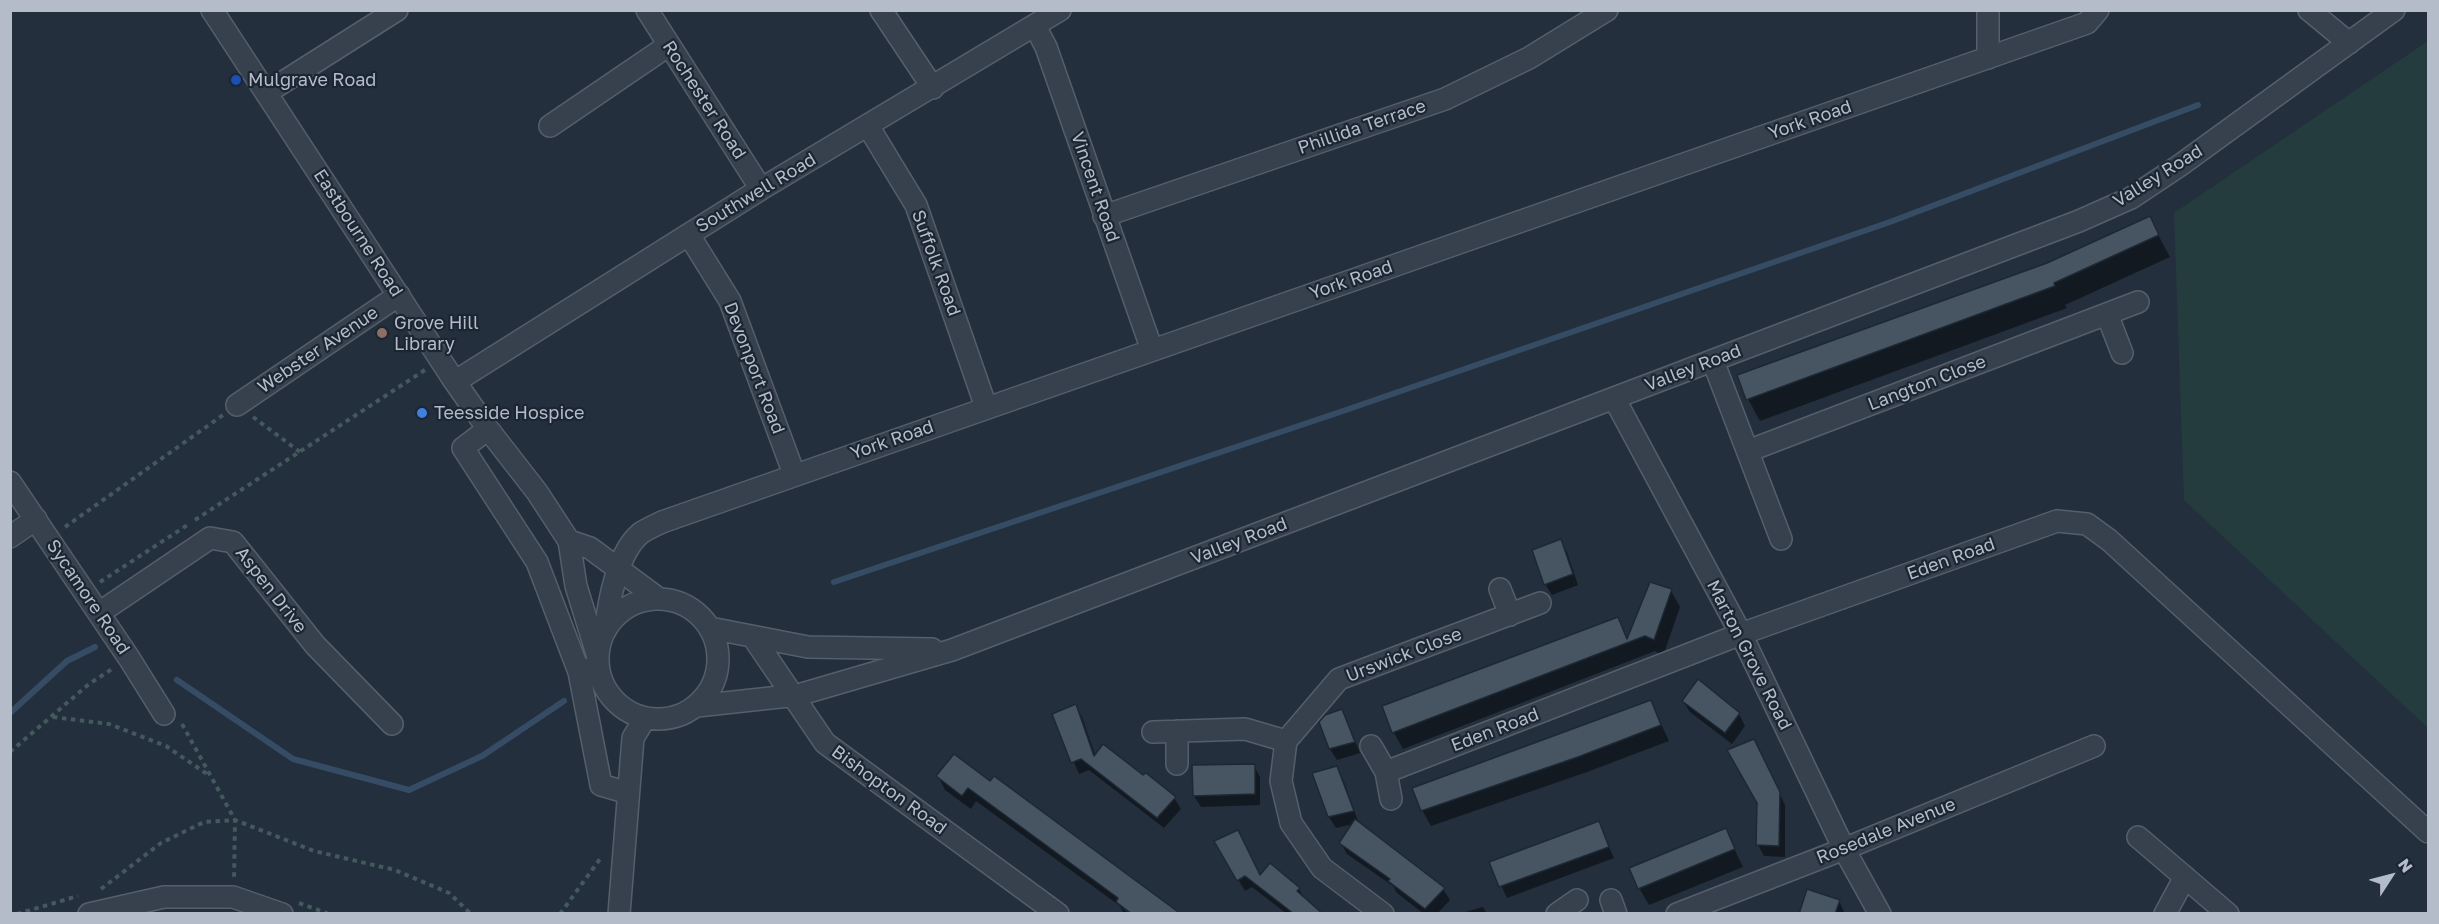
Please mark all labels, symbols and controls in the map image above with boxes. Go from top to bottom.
street label: Rochester Road [658,37,750,163]
place label: Mulgrave Road [248,69,376,91]
marker: Mulgrave Road [229,73,243,87]
street label: Phillida Terrace [1295,95,1429,159]
street label: York Road [1766,96,1854,144]
street label: Vincent Road [1066,129,1124,245]
street label: Valley Road [2109,140,2207,212]
street label: Southwell Road [692,149,820,237]
street label: Eastbourne Road [309,165,407,301]
street label: Suffolk Road [907,207,965,319]
street label: York Road [1307,256,1395,304]
street label: Devonport Road [719,299,789,437]
street label: Webster Avenue [254,302,382,398]
place label: Grove Hill Library [394,312,479,354]
marker: Grove Hill Library [375,326,389,340]
street label: Valley Road [1642,340,1744,396]
street label: Langton Close [1865,351,1989,415]
place label: Teesside Hospice [434,402,584,424]
marker: Teesside Hospice [415,406,429,420]
street label: York Road [848,416,936,464]
street label: Valley Road [1188,513,1290,569]
street label: Eden Road [1904,533,1998,585]
street label: Sycamore Road [42,536,134,658]
street label: Aspen Drive [231,543,311,637]
street label: Marton Grove Road [1702,576,1796,734]
street label: Urswick Close [1343,623,1465,687]
street label: Eden Road [1448,703,1542,757]
street label: Bishopton Road [827,741,951,839]
street label: Rosedale Avenue [1813,793,1959,869]
north arrow [2361,846,2421,906]
text: N [2394,855,2417,876]

